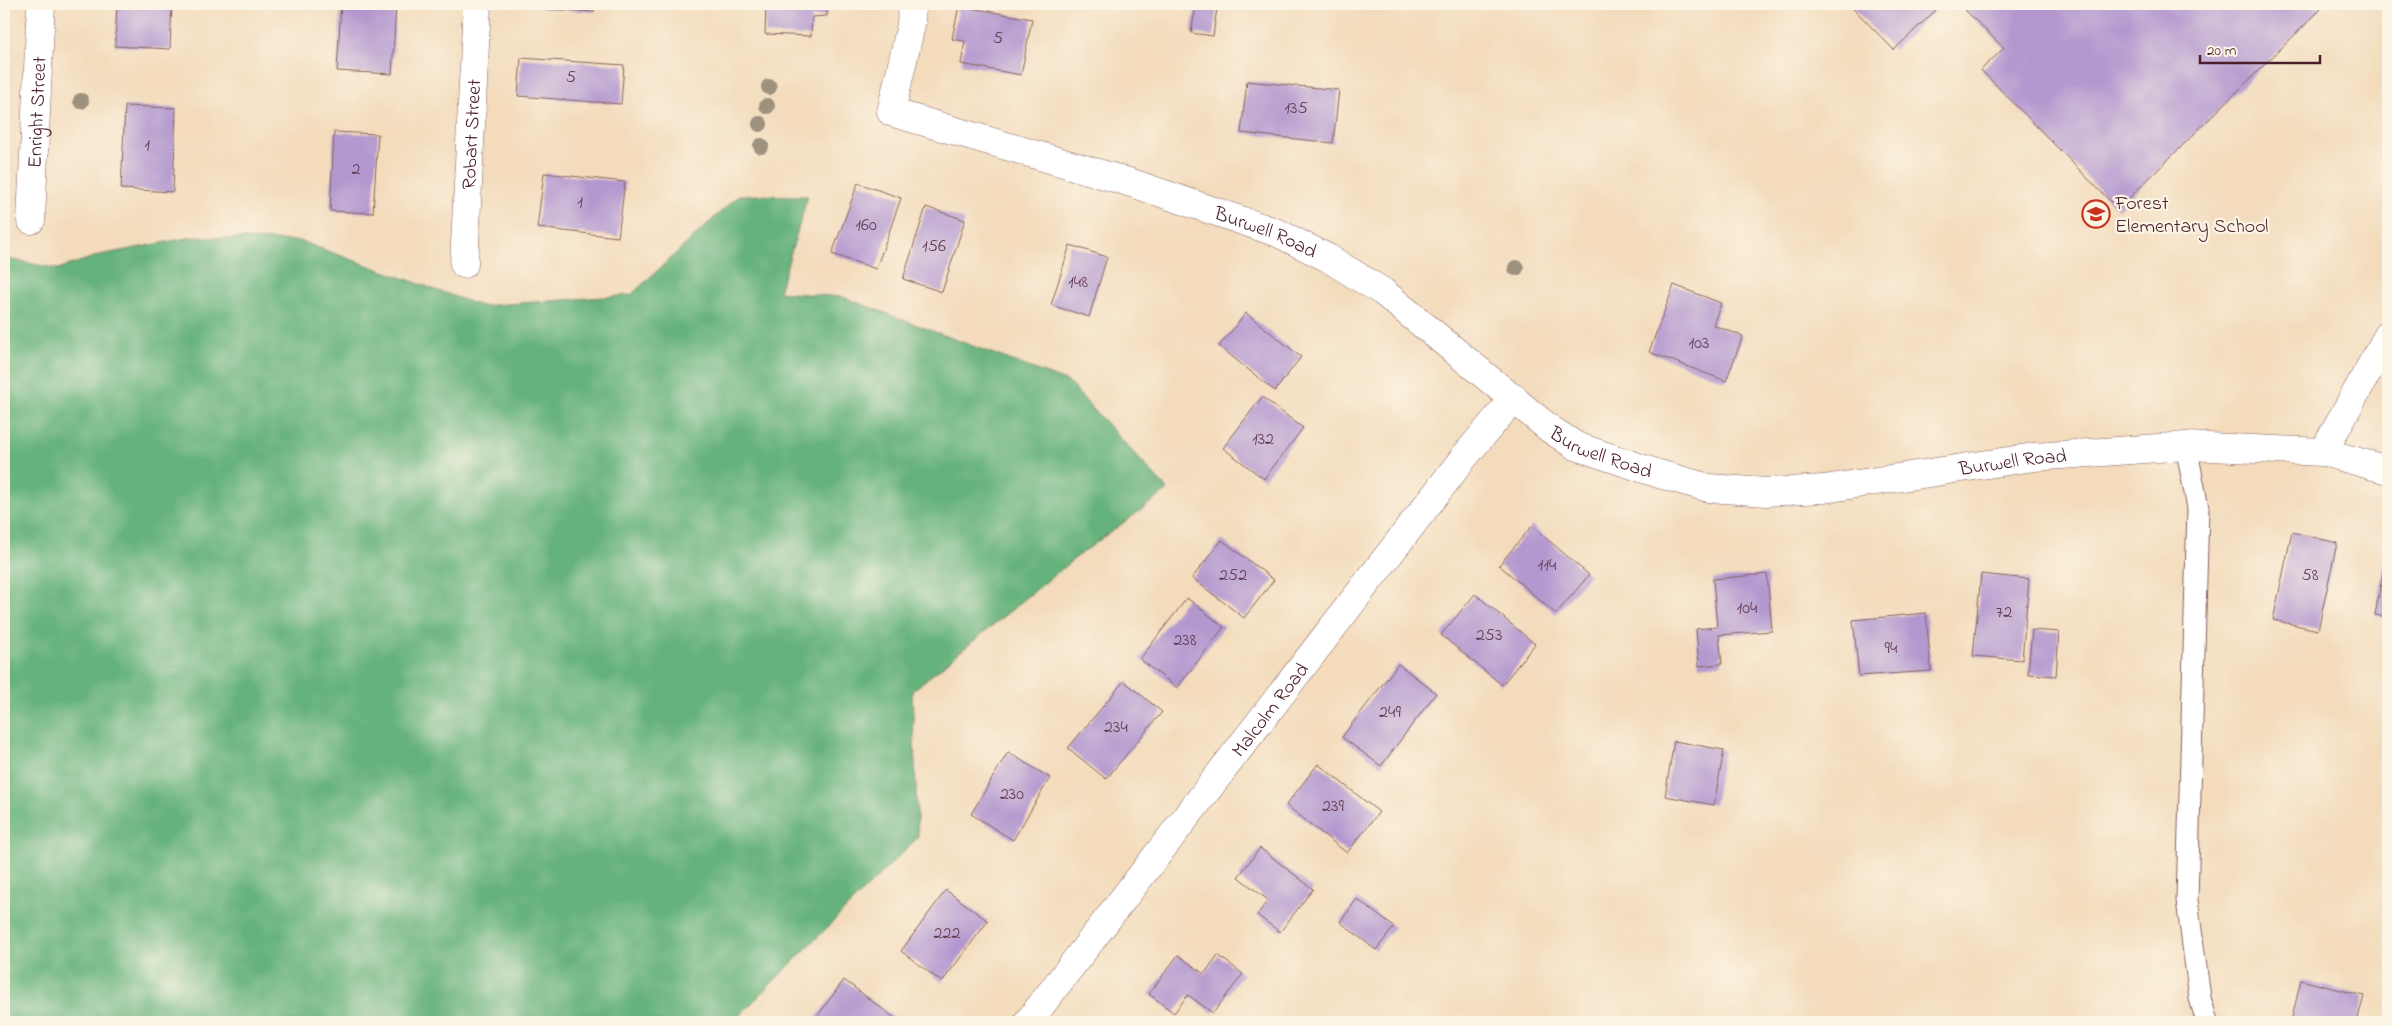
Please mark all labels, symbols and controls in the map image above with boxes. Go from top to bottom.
house number: 5 [993,26,1003,52]
scale bar [2200,32,2320,64]
text: 20 m [2207,40,2237,62]
street label: Enright Street [21,56,56,169]
house number: 5 [566,65,576,91]
street label: Robart Street [456,78,490,190]
house number: 135 [1284,96,1308,122]
house number: 1 [144,133,150,159]
house number: 2 [352,157,361,183]
house number: 1 [577,190,583,216]
place label: Forest Elementary School [2114,190,2268,242]
school or university icon: Forest Elementary School [2081,199,2111,229]
street label: Burwell Road [1209,200,1321,267]
house number: 160 [855,213,877,239]
house number: 156 [922,234,946,260]
house number: 148 [1068,270,1088,296]
house number: 103 [1689,331,1709,357]
street label: Burwell Road [1542,420,1655,488]
house number: 132 [1252,427,1274,453]
street label: Burwell Road [1956,443,2068,485]
house number: 114 [1538,553,1557,579]
house number: 252 [1219,563,1247,589]
house number: 58 [2301,563,2319,589]
house number: 104 [1737,596,1758,622]
house number: 72 [1996,600,2012,626]
house number: 253 [1476,623,1502,649]
house number: 238 [1173,628,1197,654]
house number: 94 [1885,636,1898,662]
street label: Malcolm Road [1226,658,1317,764]
house number: 249 [1379,700,1401,726]
house number: 234 [1104,715,1128,741]
house number: 230 [1000,782,1024,808]
house number: 239 [1322,794,1344,820]
house number: 222 [934,921,960,947]

